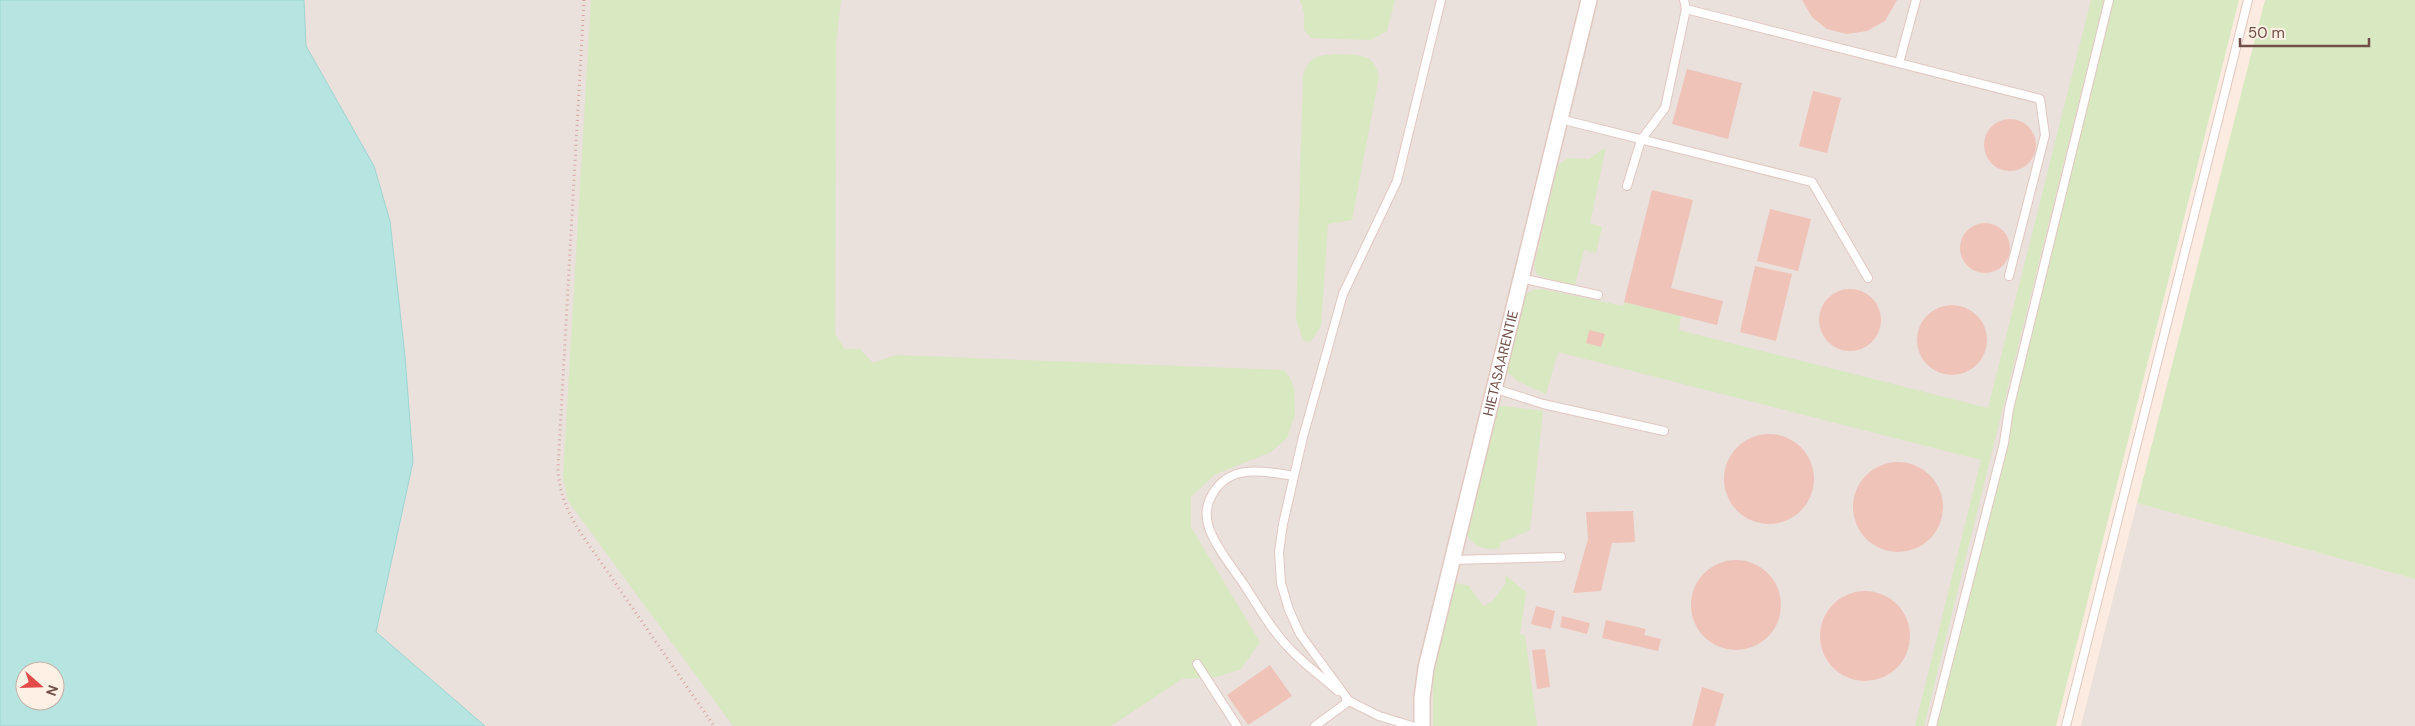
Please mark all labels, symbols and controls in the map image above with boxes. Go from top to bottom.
scale bar [2240,15,2369,47]
text: 50 m [2248,23,2285,43]
street label: HIETASAARENTIE [1479,308,1522,418]
north arrow [15,661,65,711]
text: N [42,683,62,698]

